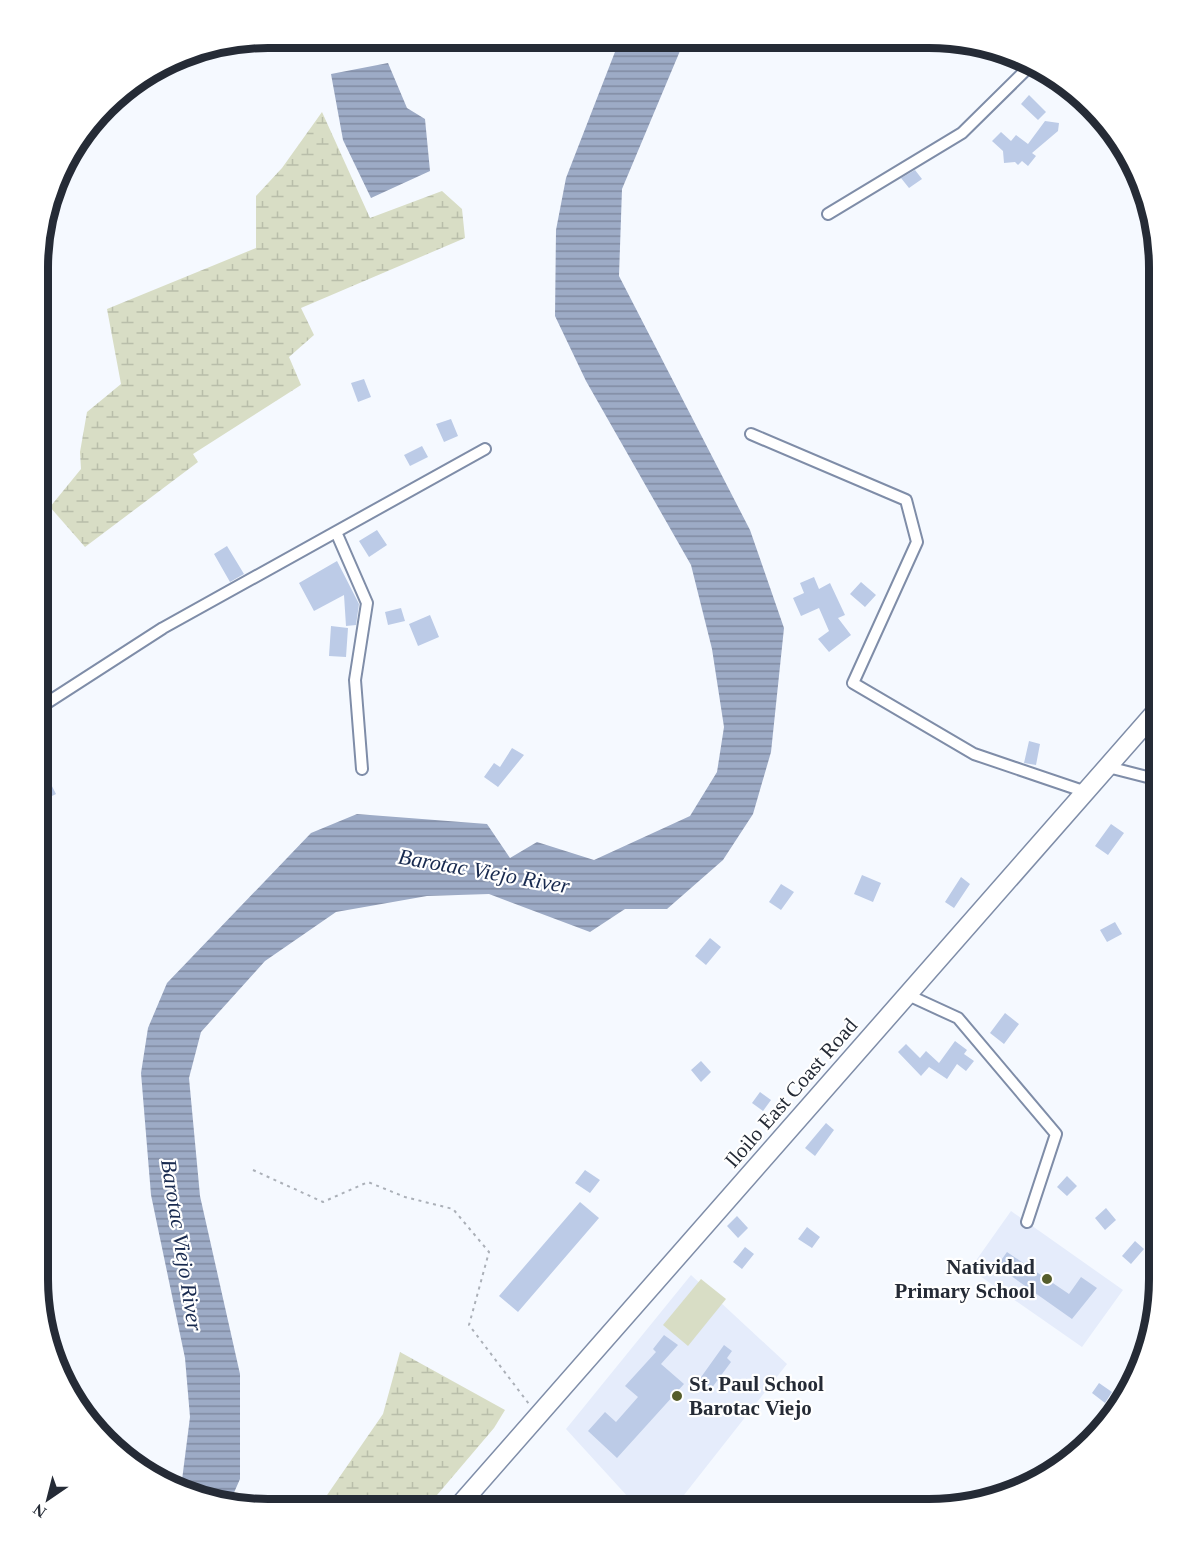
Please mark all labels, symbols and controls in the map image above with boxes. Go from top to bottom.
water label: Barotac Viejo River [396,844,572,898]
street label: Iloilo East Coast Road [720,1013,863,1172]
water label: Barotac Viejo River [156,1157,208,1333]
place label: Natividad Primary School [894,1255,1035,1303]
marker: Natividad Primary School [1040,1272,1054,1286]
place label: St. Paul School Barotac Viejo [689,1372,824,1420]
marker: St. Paul School Barotac Viejo [670,1389,684,1403]
north arrow [18,1469,78,1529]
text: N [30,1500,49,1521]

